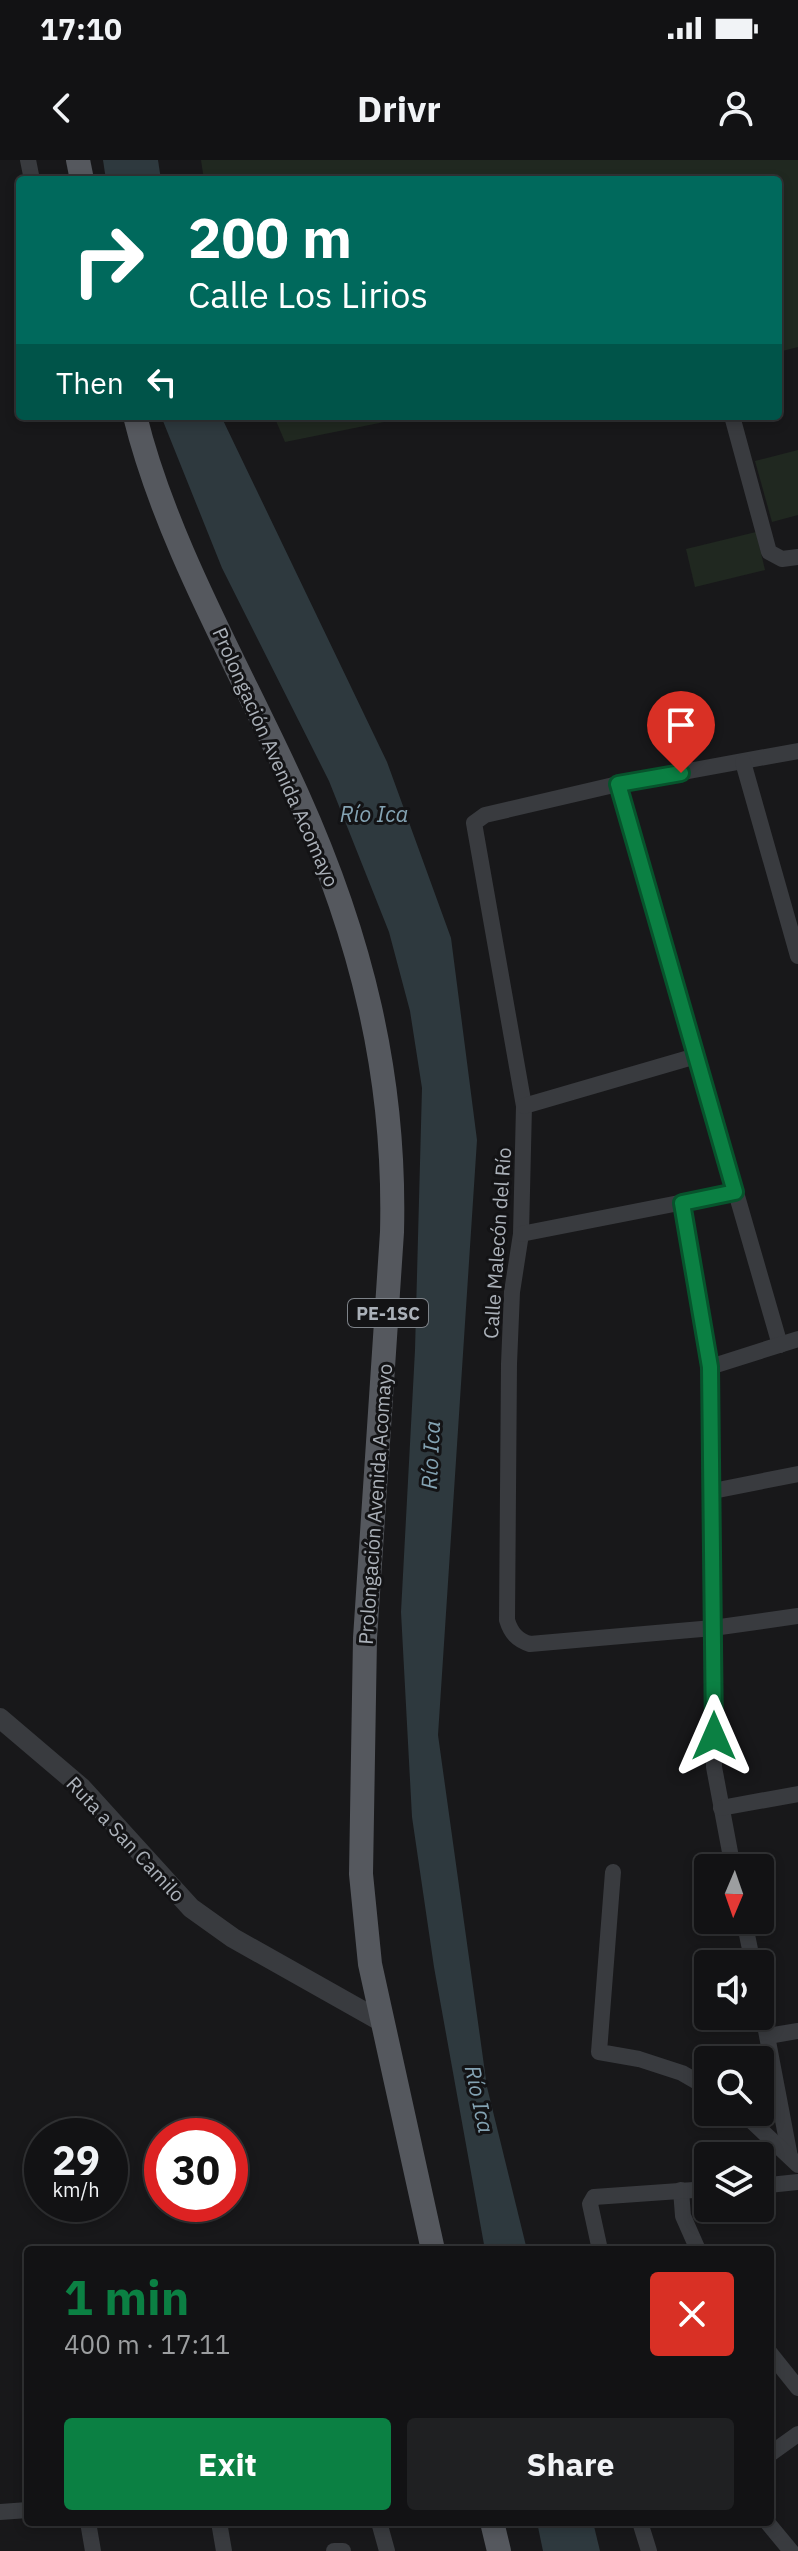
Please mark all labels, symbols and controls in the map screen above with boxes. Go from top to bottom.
text: 17:10 [40,9,122,48]
text: Drivr [357,85,441,132]
icon: back [40,86,84,130]
icon: person [714,86,758,130]
text: 200 m [188,201,352,273]
icon: right [56,208,160,312]
text: Calle Los Lirios [188,271,428,318]
icon: left [140,360,184,404]
text: Then [56,363,124,402]
street label: Prolongación Avenida Acomayo [206,623,346,891]
pin [647,691,715,773]
icon: arrive [659,703,703,747]
water label: Río Ica [340,799,408,828]
street label: Calle Malecón del Río [477,1146,517,1340]
road number: PE-1SC [348,1299,428,1327]
street label: Prolongación Avenida Acomayo [352,1363,398,1645]
water label: Río Ica [414,1420,446,1490]
position arrow [672,1694,756,1778]
street label: Ruta a San Camilo [61,1770,191,1908]
north arrow [694,1854,774,1934]
map controls [694,1854,774,2222]
button: sound [694,1950,774,2030]
button: search [694,2046,774,2126]
water label: Río Ica [459,2062,501,2136]
speed limit sign: 30 [144,2118,248,2222]
text: 29 [52,2134,100,2186]
button: layers [694,2142,774,2222]
text: km/h [52,2176,100,2203]
text: 1 min [64,2266,189,2328]
button: close [650,2272,734,2356]
text: 400 m · 17:11 [64,2327,230,2361]
button: Exit [64,2418,391,2510]
button: Share [407,2418,734,2510]

